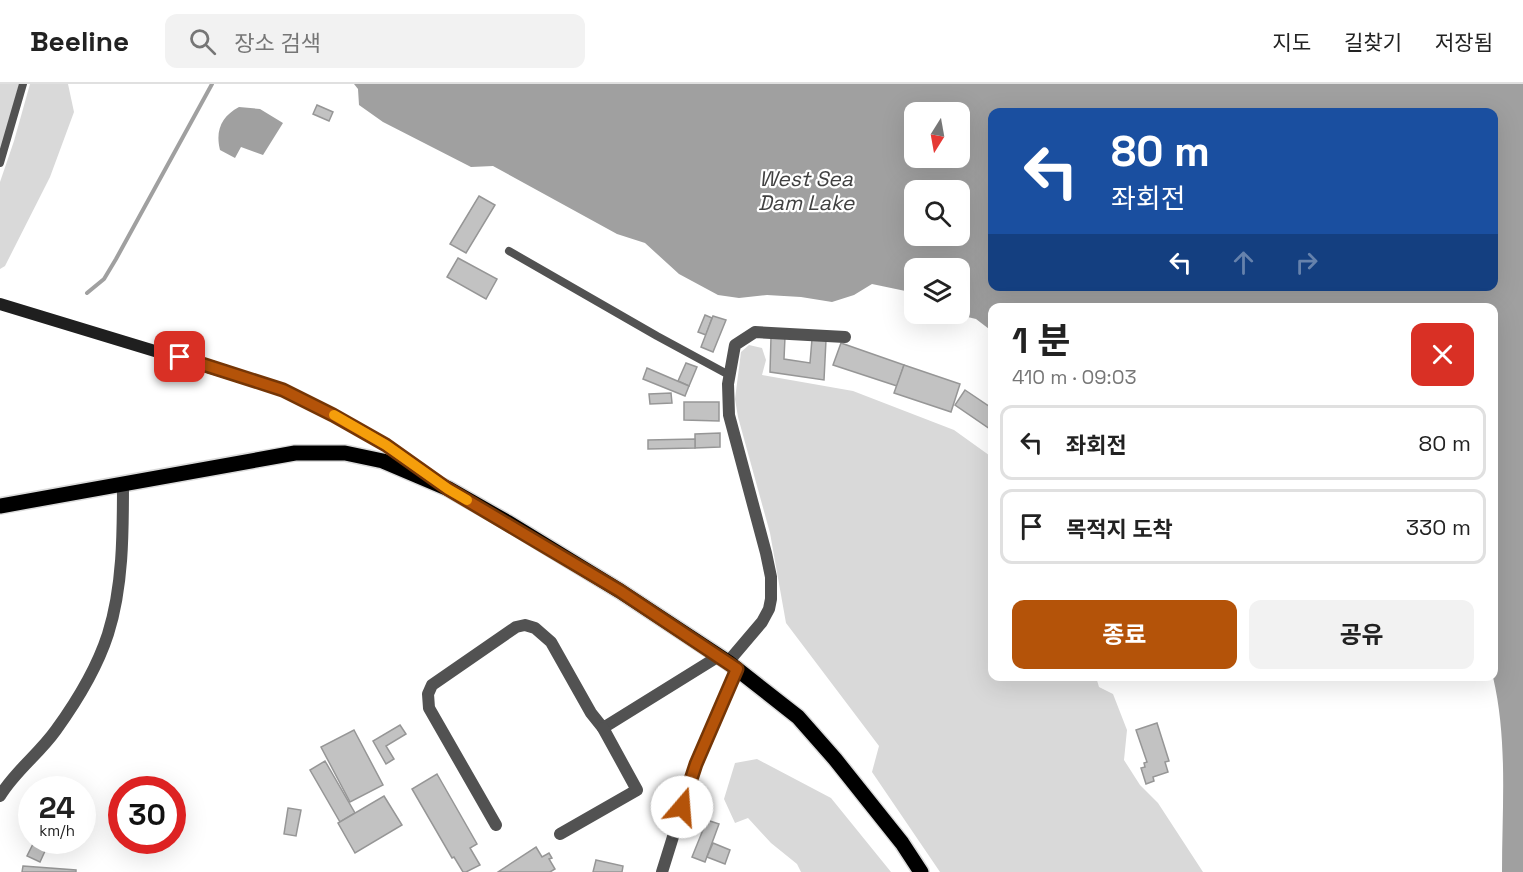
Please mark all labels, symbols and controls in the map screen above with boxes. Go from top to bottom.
search box [165,14,585,68]
text: Beeline [30,23,129,59]
icon: search [186,25,219,58]
text: 장소 검색 [234,29,321,57]
text: 지도 [1272,29,1311,56]
text: 길찾기 [1344,29,1402,56]
text: 저장됨 [1435,29,1493,56]
north arrow [904,102,970,168]
map controls [904,102,970,324]
text: 80 m [1111,125,1210,178]
icon: left [1012,132,1090,210]
water label: West Sea Dam Lake [758,165,856,216]
button: search [904,180,970,246]
text: 좌회전 [1111,181,1186,216]
icon: left [1164,246,1197,279]
icon: ahead [1227,246,1260,279]
icon: right [1290,246,1323,279]
button: layers [904,258,970,324]
text: 1 분 [1012,318,1071,364]
button: close [1411,323,1474,386]
pin [154,331,205,382]
icon: arrive [163,340,196,373]
text: 410 m · 09:03 [1012,364,1137,390]
icon: left [1015,426,1048,459]
text: 80 m [1419,429,1471,457]
text: 좌회전 [1066,431,1127,459]
icon: arrive [1015,510,1048,543]
text: 330 m [1406,513,1471,541]
text: 목적지 도착 [1066,515,1173,543]
button: 종료 [1012,600,1237,669]
button: 공유 [1249,600,1474,669]
position arrow [650,775,714,839]
speed limit sign: 30 [108,776,186,854]
text: 24 [39,788,75,827]
text: km/h [39,821,75,840]

